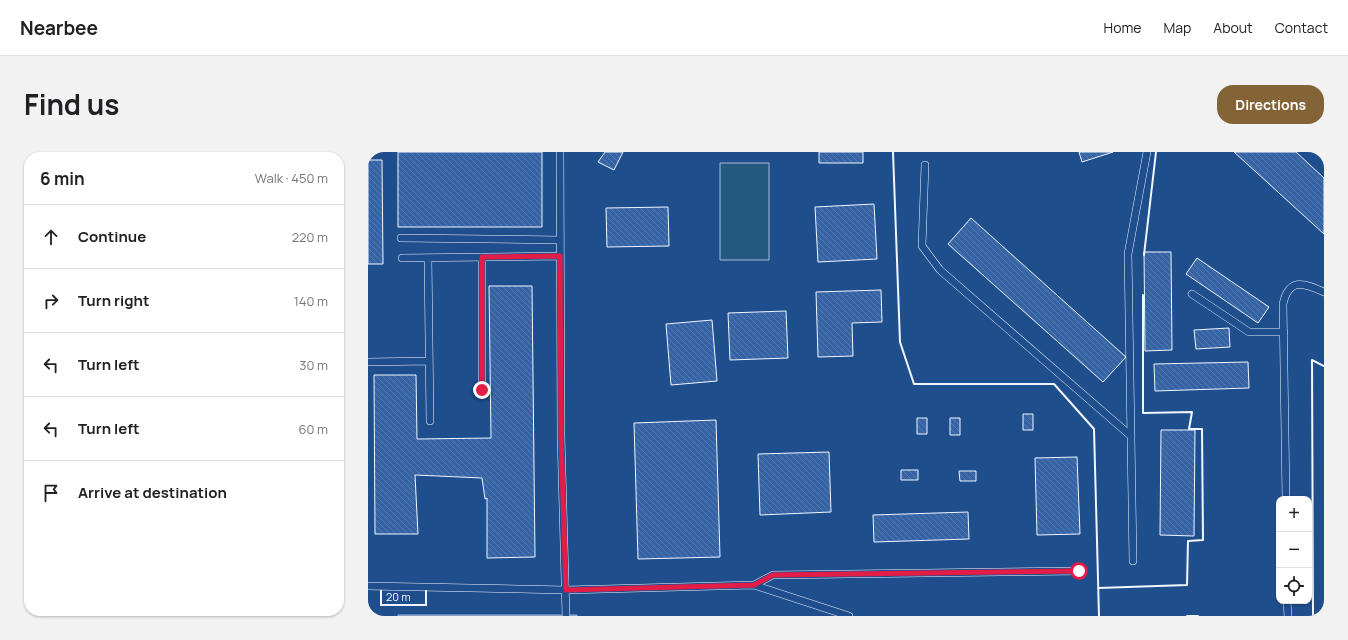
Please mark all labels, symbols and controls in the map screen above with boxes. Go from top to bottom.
text: Nearbee [20,15,98,41]
text: Home [1104,18,1141,37]
text: Map [1163,18,1191,37]
text: About [1213,18,1253,37]
text: Contact [1275,18,1328,37]
text: Find us [24,85,119,123]
button: Directions [1217,85,1324,124]
text: 6 min [40,167,85,190]
text: Walk · 450 m [255,169,328,187]
icon: ahead [40,226,62,248]
text: Continue [78,226,146,247]
text: 220 m [292,228,328,246]
icon: right [40,290,62,312]
text: Turn right [78,290,149,311]
text: 140 m [294,292,328,310]
icon: left [40,354,62,376]
text: Turn left [78,354,140,375]
text: 30 m [299,356,328,374]
route end [473,381,491,399]
icon: left [40,418,62,440]
text: Turn left [78,418,140,439]
text: 60 m [298,420,328,438]
icon: arrive [40,482,62,504]
text: Arrive at destination [78,482,227,503]
map controls [1276,496,1312,604]
button: + [1276,496,1312,532]
button: − [1276,532,1312,568]
route start [1070,562,1088,580]
button: locate [1276,568,1312,604]
scale bar [380,588,427,607]
text: 20 m [386,589,411,604]

